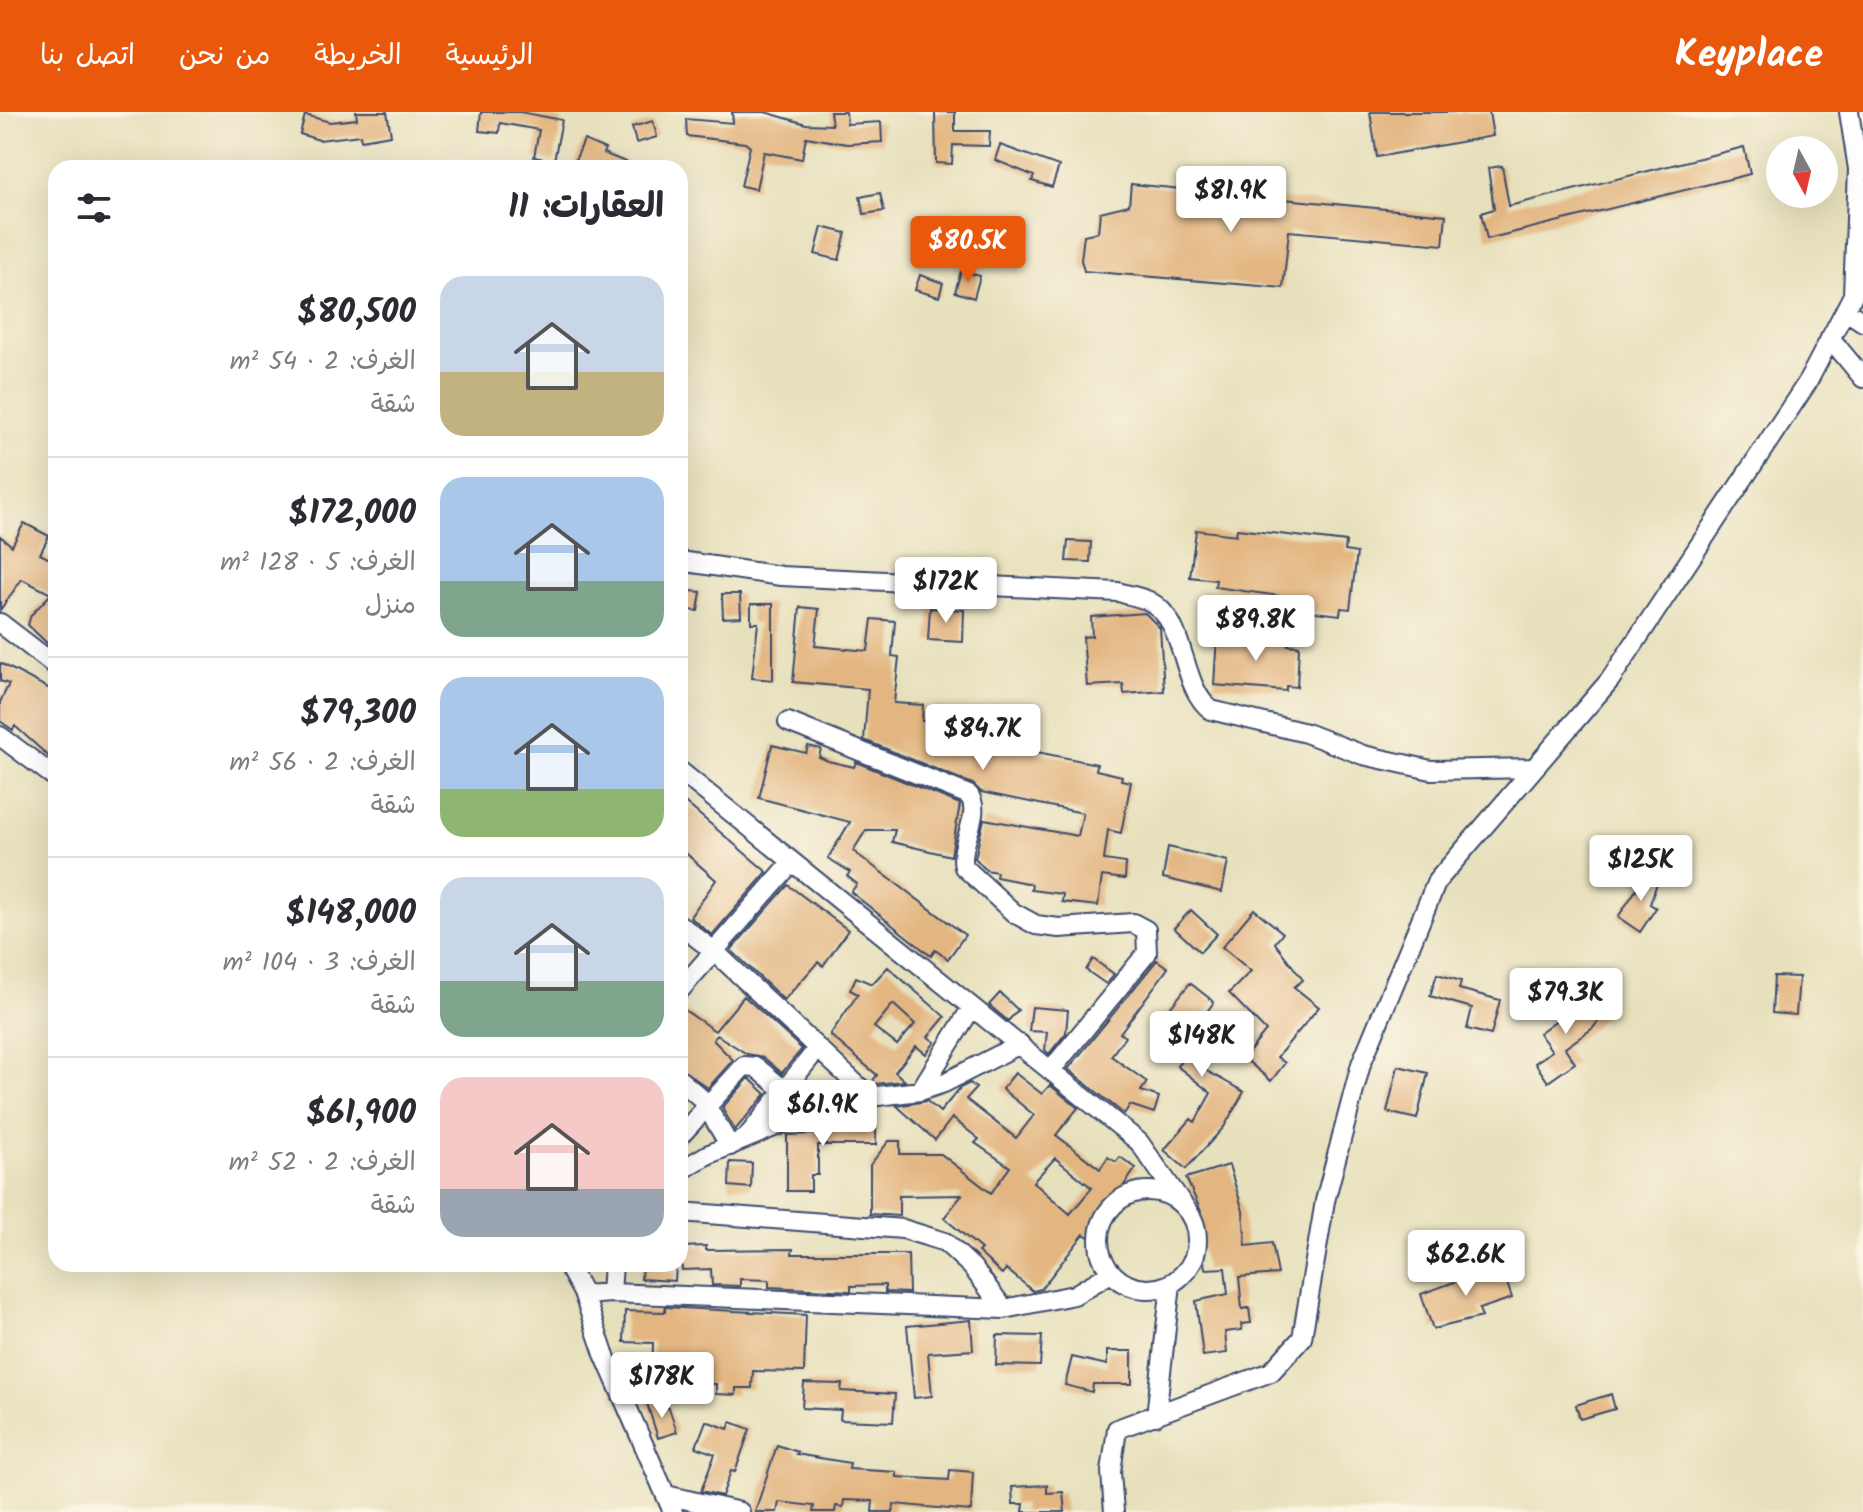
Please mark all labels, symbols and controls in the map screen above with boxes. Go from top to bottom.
text: Keyplace [1675,26,1823,86]
text: اتصل بنا [40,34,135,79]
text: من نحن [179,34,270,79]
text: الخريطة [314,34,402,79]
text: الرئيسية [446,34,533,79]
north arrow [1766,136,1838,208]
map controls [1766,136,1838,208]
pin: $81.9K [1166,166,1296,234]
text: $81.9K [1194,171,1268,213]
text: العقارات: 11 [508,181,664,235]
icon: filters [72,186,116,230]
pin: $80.5K [903,216,1033,284]
text: $80.5K [928,221,1008,263]
text: $80,500 [297,286,416,340]
icon: home [504,308,600,404]
text: الغرف: 2 · 54 m² [230,341,416,383]
text: شقة [371,384,416,426]
text: $172,000 [289,487,416,541]
icon: home [504,509,600,605]
text: الغرف: 5 · 128 m² [220,542,416,584]
pin: $172K [890,557,1002,625]
text: $172K [913,562,979,604]
text: منزل [365,585,416,627]
pin: $89.8K [1191,595,1321,663]
text: $89.8K [1215,600,1297,642]
text: $79,300 [300,687,416,741]
pin: $84.7K [918,704,1048,772]
icon: home [504,709,600,805]
text: $84.7K [944,709,1023,751]
text: الغرف: 2 · 56 m² [230,742,416,784]
text: شقة [371,785,416,827]
pin: $125K [1585,835,1697,903]
text: $125K [1607,840,1675,882]
text: $148,000 [286,887,416,941]
icon: home [504,909,600,1005]
text: الغرف: 3 · 104 m² [223,942,416,984]
pin: $79.3K [1501,968,1631,1036]
text: $79.3K [1528,973,1604,1015]
text: شقة [371,985,416,1027]
pin: $148K [1146,1011,1258,1079]
text: $148K [1168,1016,1236,1058]
pin: $61.9K [758,1080,888,1148]
text: $61.9K [787,1085,859,1127]
text: $61,900 [306,1087,416,1141]
icon: home [504,1109,600,1205]
text: الغرف: 2 · 52 m² [229,1142,416,1184]
text: شقة [371,1185,416,1227]
pin: $62.6K [1401,1230,1531,1298]
text: $62.6K [1426,1235,1506,1277]
pin: $178K [606,1352,718,1420]
text: $178K [629,1357,695,1399]

